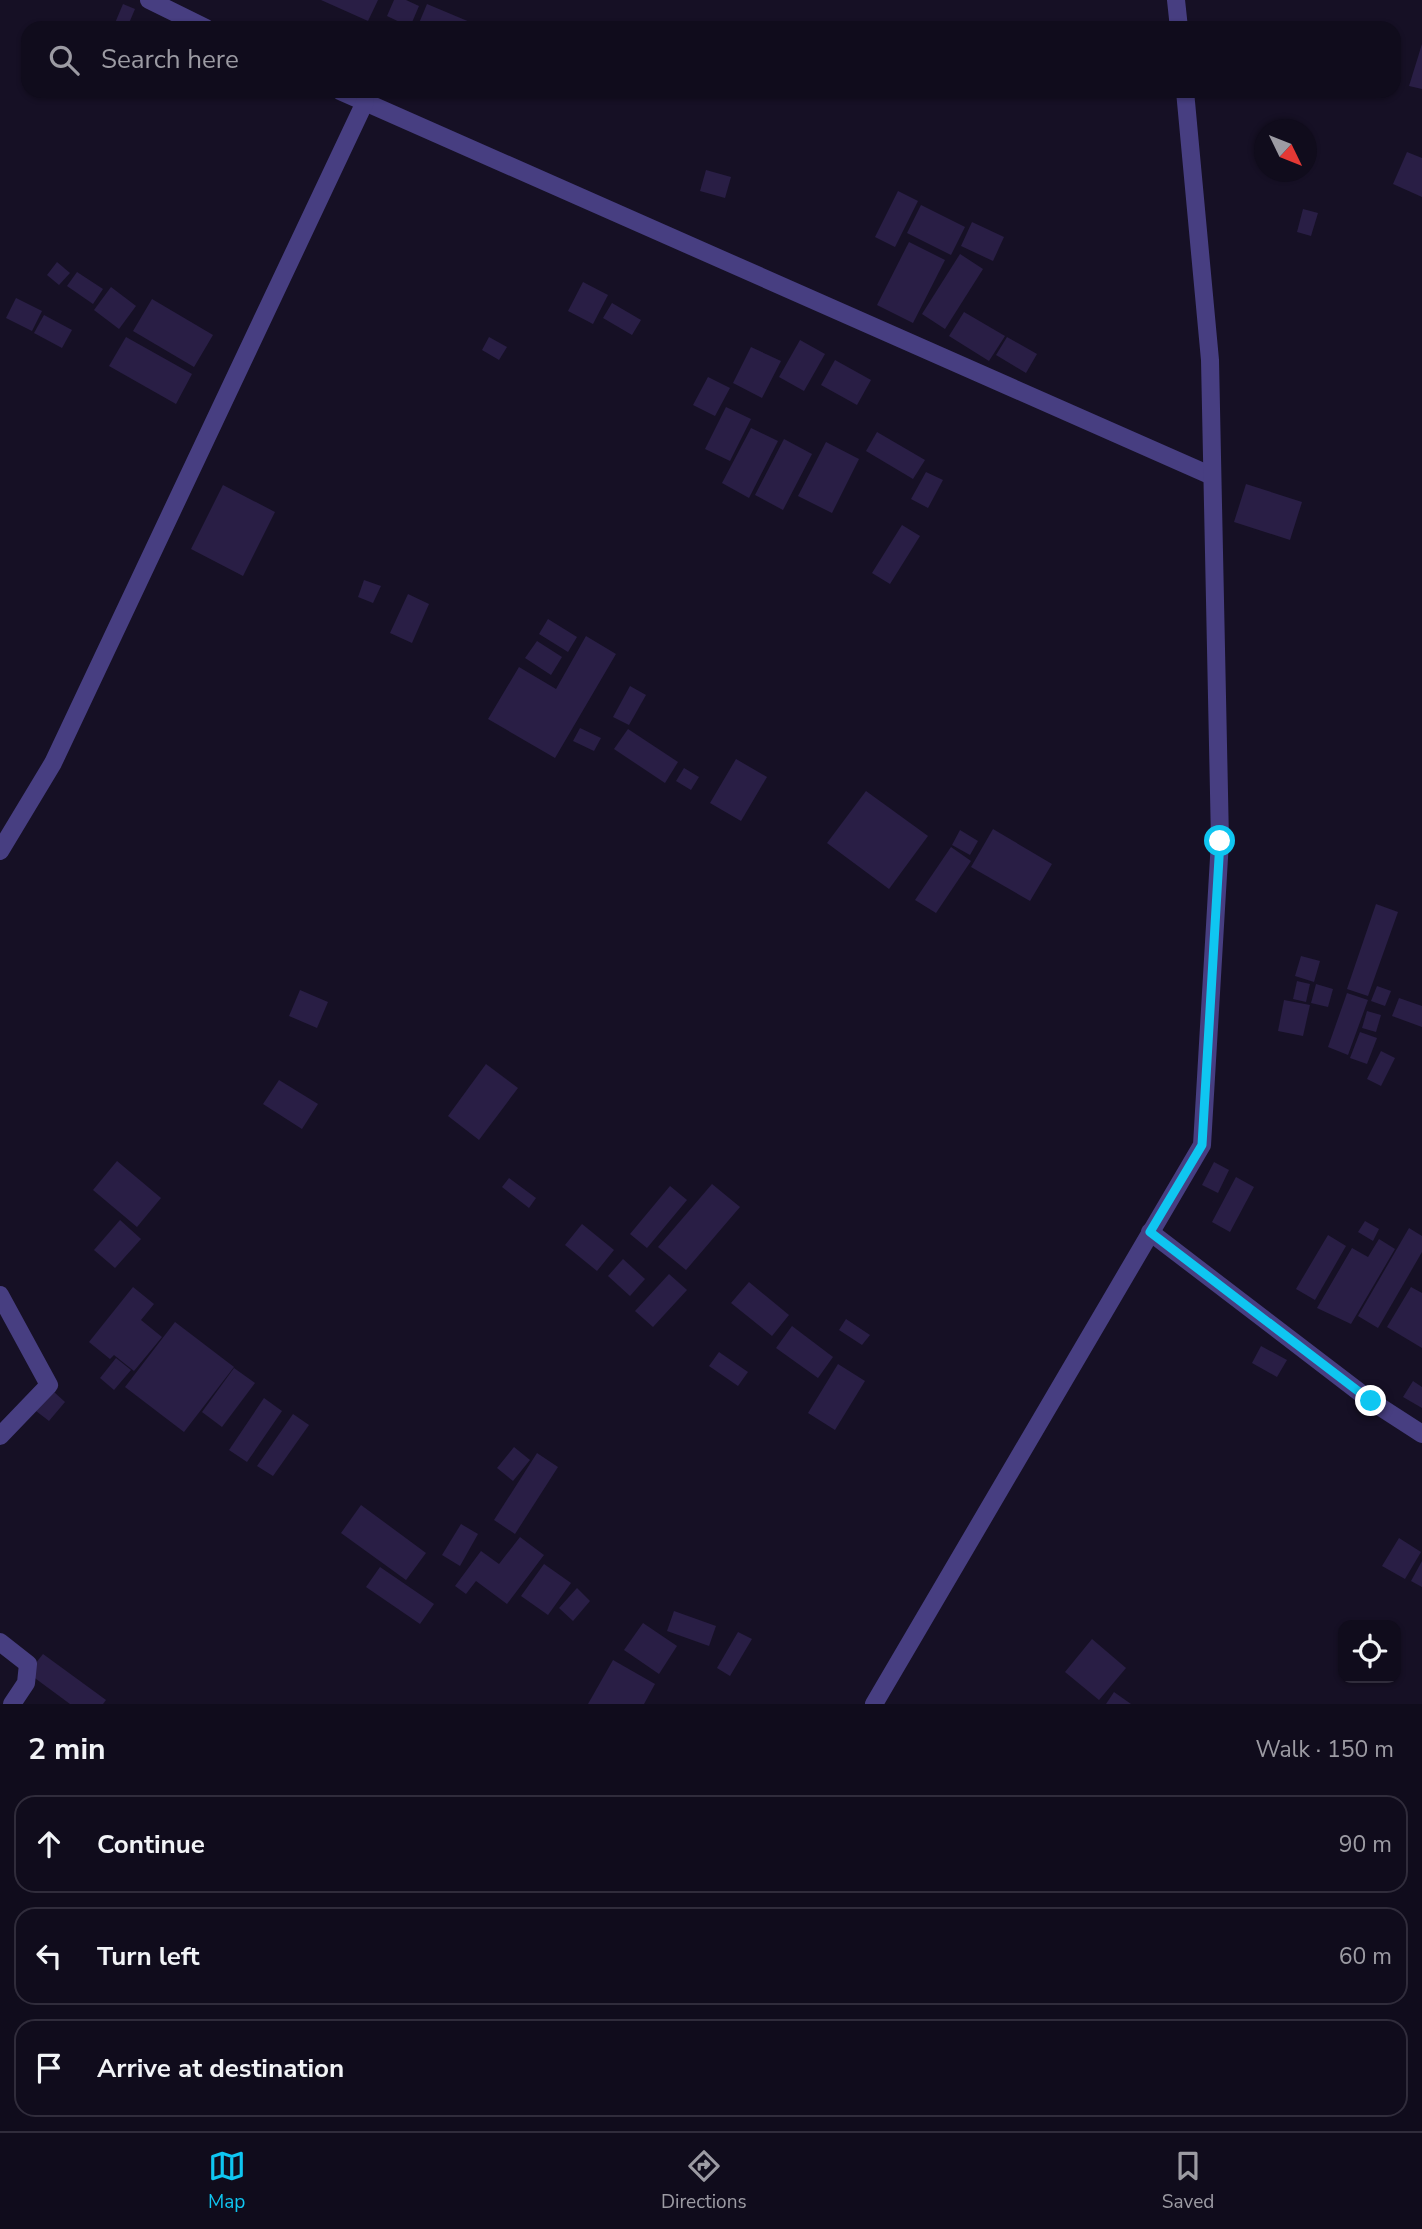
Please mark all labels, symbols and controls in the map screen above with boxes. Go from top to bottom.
search box [21,21,1401,98]
icon: search [45,41,83,79]
text: Search here [101,42,239,77]
north arrow [1254,119,1317,182]
route start [1204,825,1235,856]
route end [1355,1385,1386,1416]
map controls [1338,1620,1401,1683]
button: locate [1338,1620,1401,1683]
text: 2 min [28,1729,106,1770]
text: Walk · 150 m [1255,1734,1394,1765]
icon: ahead [30,1825,68,1863]
text: Continue [97,1827,205,1862]
text: 90 m [1339,1829,1392,1860]
icon: left [30,1937,68,1975]
text: Turn left [97,1939,200,1974]
text: 60 m [1339,1941,1392,1972]
icon: arrive [30,2049,68,2087]
text: Arrive at destination [97,2051,344,2086]
tab: Map [208,2147,246,2215]
tab: Directions [661,2147,747,2215]
tab: Saved [1162,2147,1214,2215]

